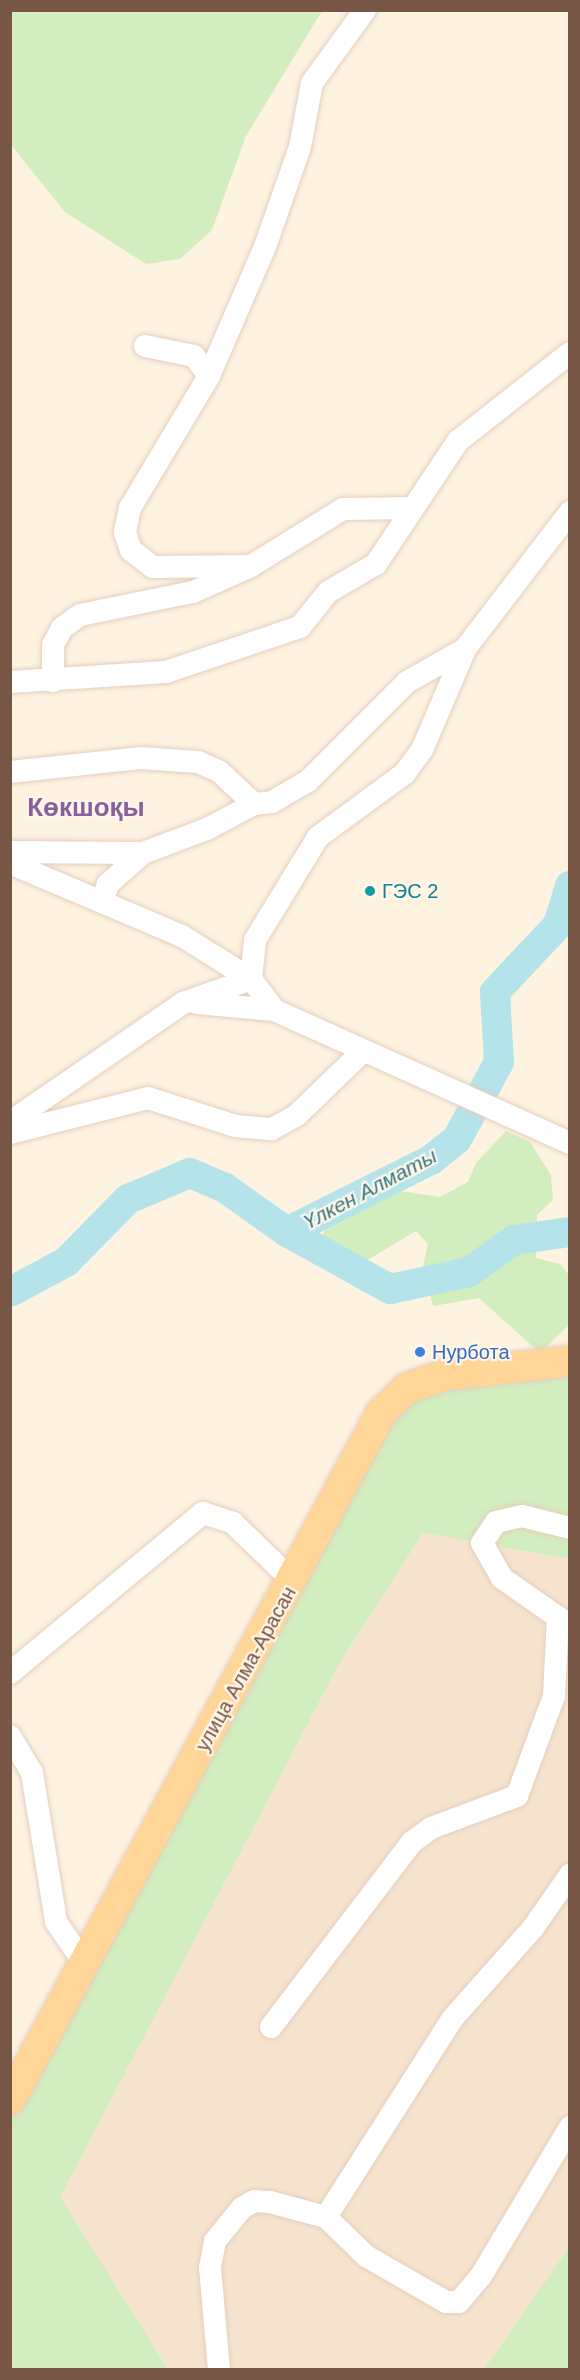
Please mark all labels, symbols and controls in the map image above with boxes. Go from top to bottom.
district label: Көкшоқы [27,792,145,824]
place label: ГЭС 2 [382,879,438,903]
marker: ГЭС 2 [363,884,377,898]
water label: Үлкен Алматы [299,1143,441,1235]
place label: Нурбота [432,1340,510,1364]
marker: Нурбота [413,1345,427,1359]
street label: улица Алма-Арасан [191,1582,301,1756]

